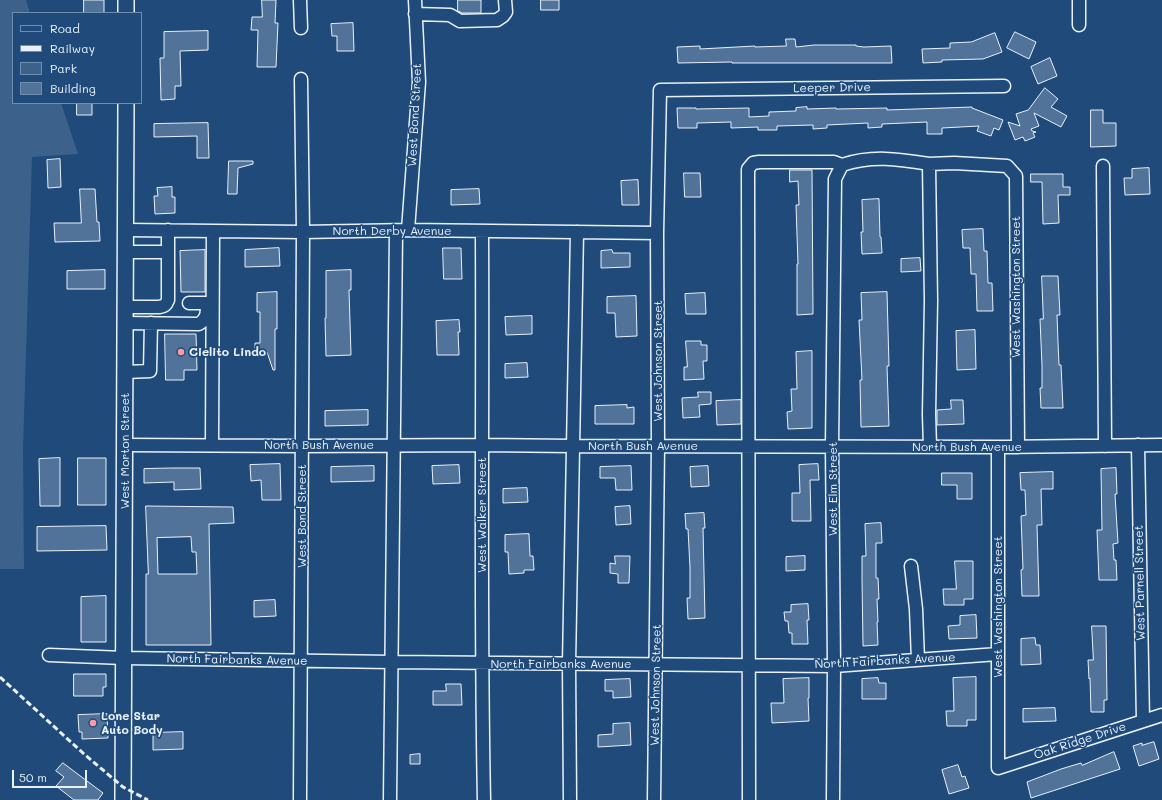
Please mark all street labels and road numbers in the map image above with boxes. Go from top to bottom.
street label: West Bond Street [405,63,425,167]
street label: Leeper Drive [793,80,871,96]
street label: West Washington Street [1009,216,1023,358]
street label: North Derby Avenue [333,224,451,238]
street label: West Johnson Street [651,300,665,422]
street label: West Morton Street [118,393,132,509]
street label: North Bush Avenue [264,438,374,452]
street label: North Bush Avenue [588,439,698,453]
street label: North Bush Avenue [912,440,1022,454]
street label: West Elm Street [826,442,840,536]
street label: West Walker Street [475,457,489,573]
street label: West Bond Street [295,464,309,568]
street label: West Parnell Street [1132,525,1148,641]
street label: West Washington Street [991,536,1005,678]
street label: West Johnson Street [648,624,664,746]
street label: North Fairbanks Avenue [814,650,956,672]
street label: North Fairbanks Avenue [166,652,308,668]
street label: North Fairbanks Avenue [490,657,632,671]
street label: Oak Ridge Drive [1032,719,1128,763]

